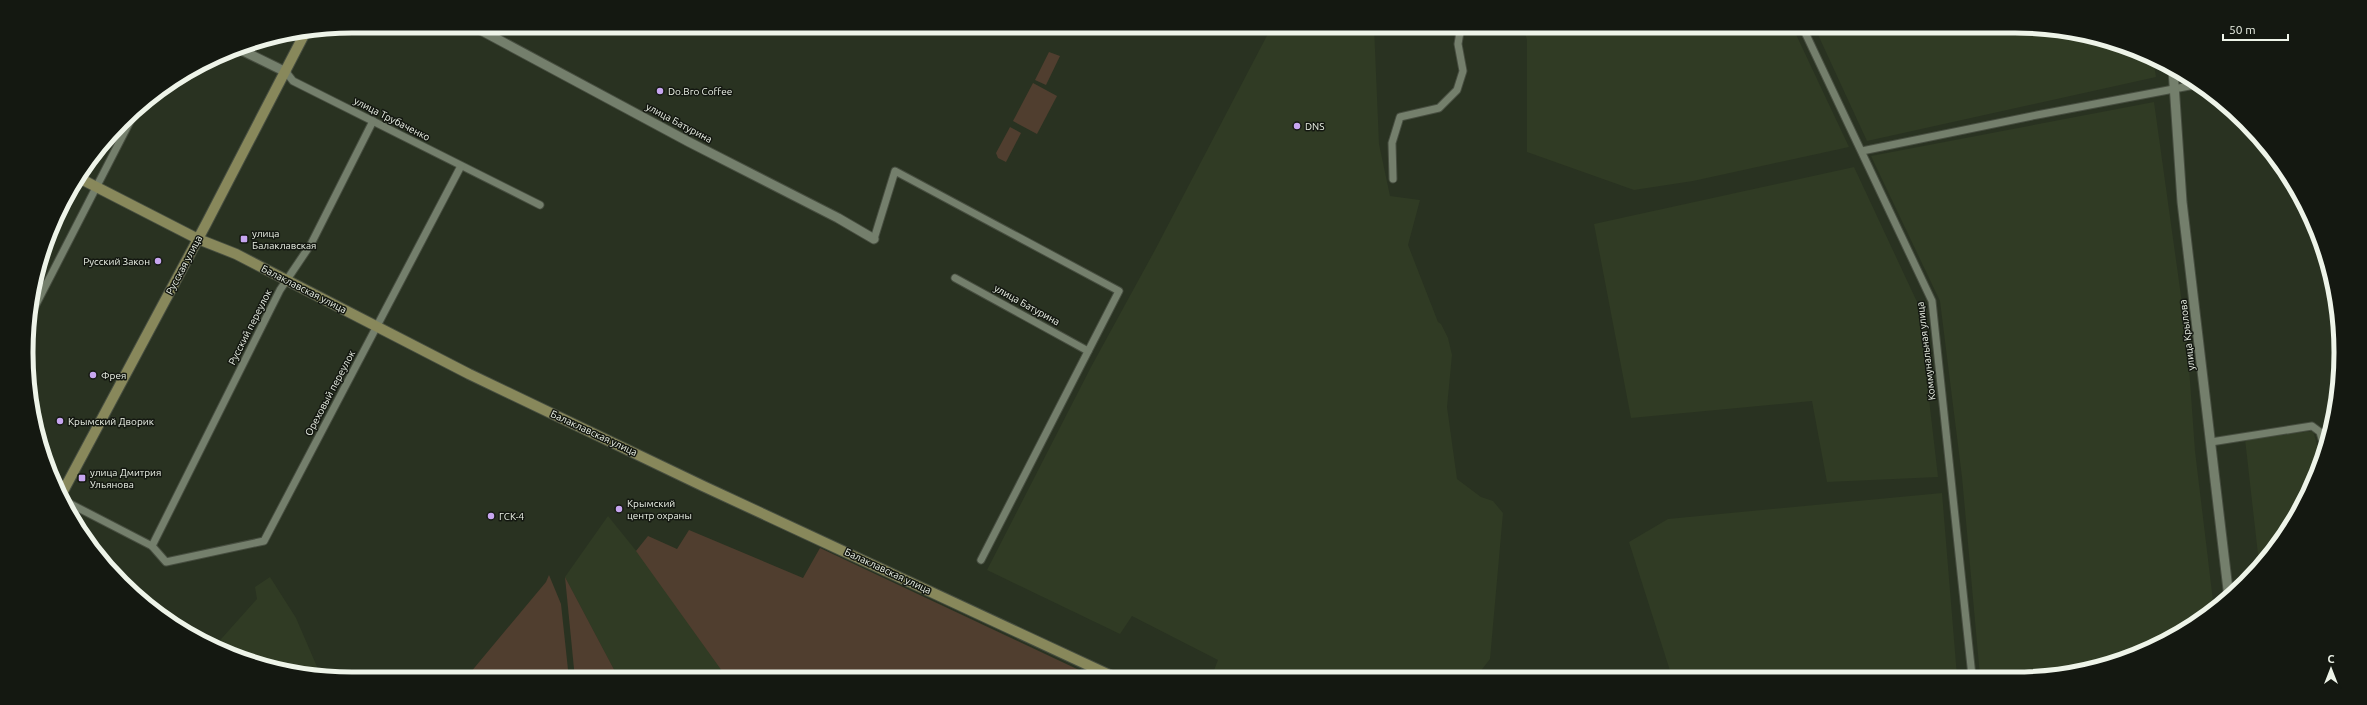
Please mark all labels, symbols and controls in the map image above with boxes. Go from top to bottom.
scale bar [2223,16,2288,42]
text: 50 m [2229,23,2256,36]
marker: Do.Bro Coffee [655,86,665,96]
place label: Do.Bro Coffee [668,86,732,97]
street label: улица Трубаченко [352,95,432,143]
street label: улица Батурина [644,101,714,145]
marker: DNS [1292,121,1302,131]
place label: DNS [1305,121,1324,132]
place label: улица Балаклавская [252,228,316,251]
street label: Русская улица [164,233,204,297]
marker: улица Балаклавская [239,234,249,244]
place label: Русский Закон [83,256,150,267]
marker: Русский Закон [153,256,163,266]
street label: Балаклавская улица [260,263,348,315]
street label: улица Батурина [992,282,1062,328]
street label: Русский переулок [226,287,274,367]
street label: улица Крылова [2177,299,2197,371]
street label: Коммунальная улица [1914,301,1938,401]
street label: Ореховый переулок [303,348,357,438]
marker: Фрея [88,370,98,380]
place label: Фрея [101,370,126,381]
street label: Балаклавская улица [549,408,639,458]
marker: Крымский Дворик [55,416,65,426]
place label: Крымский Дворик [68,416,154,427]
place label: улица Дмитрия Ульянова [90,467,161,490]
marker: улица Дмитрия Ульянова [77,473,87,483]
place label: Крымский центр охраны [627,498,692,521]
marker: Крымский центр охраны [614,504,624,514]
marker: ГСК-4 [486,511,496,521]
place label: ГСК-4 [499,511,525,522]
street label: Балаклавская улица [843,546,933,596]
north arrow [2311,649,2351,689]
text: С [2327,653,2335,665]

